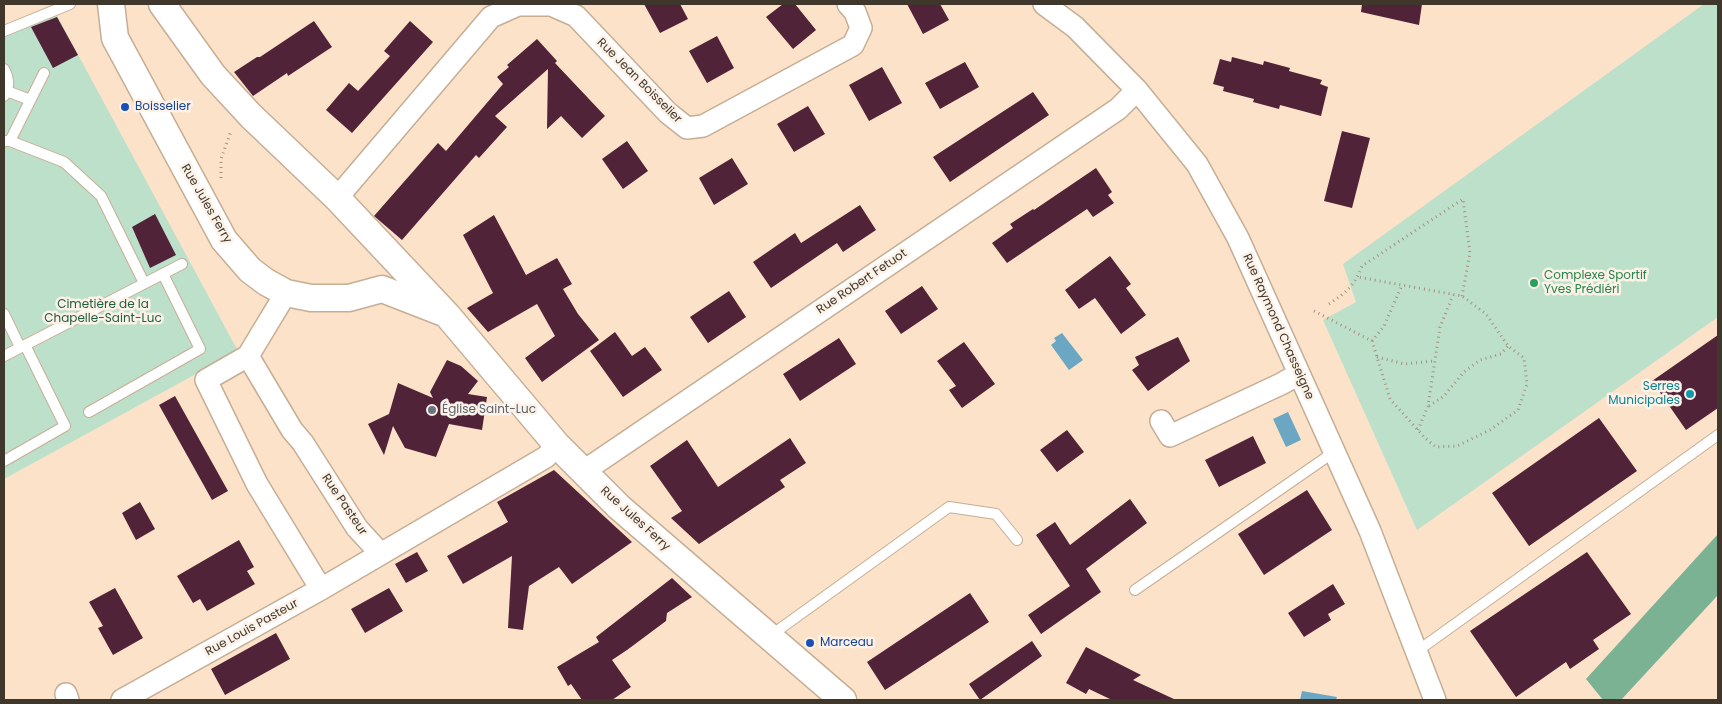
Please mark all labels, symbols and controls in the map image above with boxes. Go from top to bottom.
street label: Rue Jean Boisselier [594,36,684,126]
place label: Boisselier [135,100,191,114]
marker: Boisselier [119,101,131,113]
street label: Rue Jules Ferry [178,162,234,246]
street label: Rue Robert Fetuot [814,246,910,318]
street label: Rue Raymond Chasseigne [1239,252,1317,402]
place label: Complexe Sportif Yves Prédiéri [1544,269,1647,297]
marker: Complexe Sportif Yves Prédiéri [1528,277,1540,289]
park label: Cimetière de la Chapelle-Saint-Luc [44,298,162,326]
place label: Serres Municipales [1608,380,1680,408]
marker: Serres Municipales [1684,388,1696,400]
place label: Église Saint-Luc [442,403,536,417]
marker: Église Saint-Luc [426,404,438,416]
street label: Rue Pasteur [318,472,370,538]
street label: Rue Jules Ferry [597,484,673,554]
street label: Rue Louis Pasteur [203,597,301,659]
place label: Marceau [820,636,873,650]
marker: Marceau [804,637,816,649]

